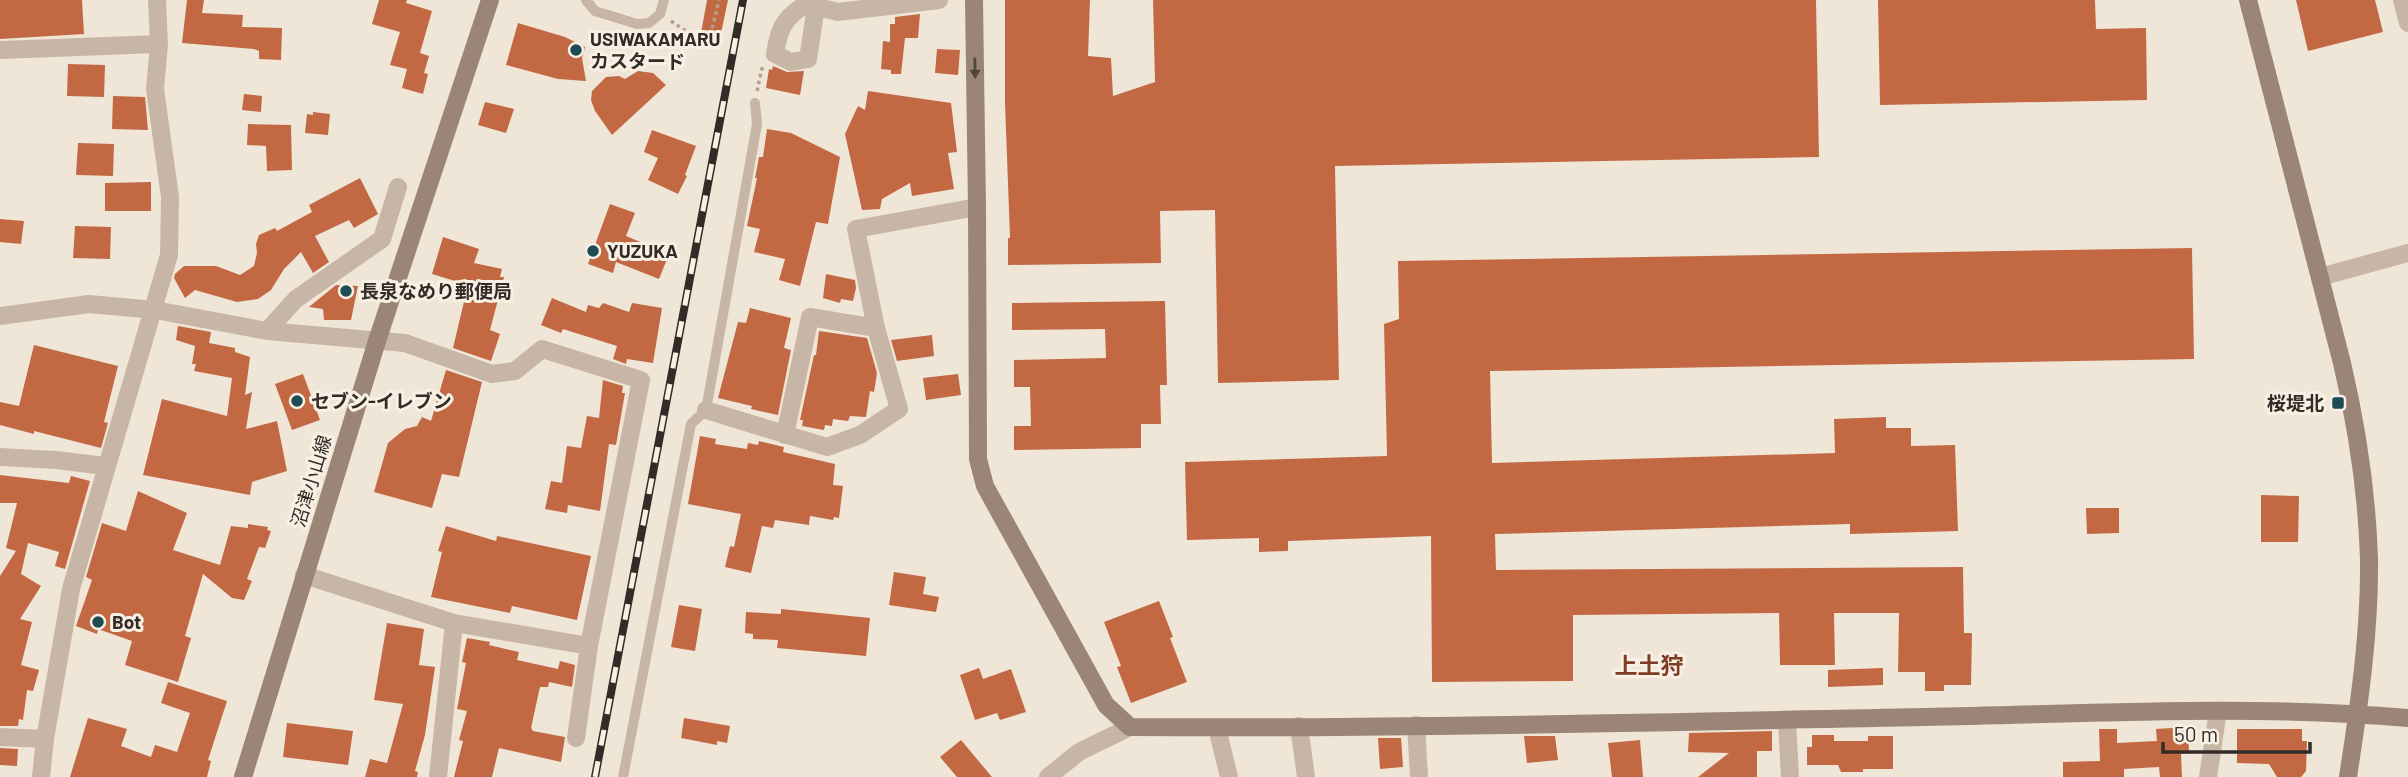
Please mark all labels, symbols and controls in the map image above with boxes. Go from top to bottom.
place label: USIWAKAMARU カスタード [590,27,721,72]
marker: USIWAKAMARU カスタード [568,42,584,58]
one-way arrow [969,57,981,79]
place label: YUZUKA [607,239,678,262]
marker: YUZUKA [585,243,601,259]
place label: 長泉なめり郵便局 [360,279,512,302]
marker: 長泉なめり郵便局 [338,283,354,299]
place label: セブン-イレブン [311,389,452,412]
place label: 桜堤北 [2267,391,2324,414]
marker: セブン-イレブン [289,393,305,409]
marker: 桜堤北 [2330,395,2346,411]
street label: 沼津小山線 [286,432,335,530]
place label: Bot [112,610,141,633]
marker: Bot [90,614,106,630]
district label: 上土狩 [1615,651,1684,679]
scale bar [2163,710,2310,754]
text: 50 m [2174,721,2218,746]

